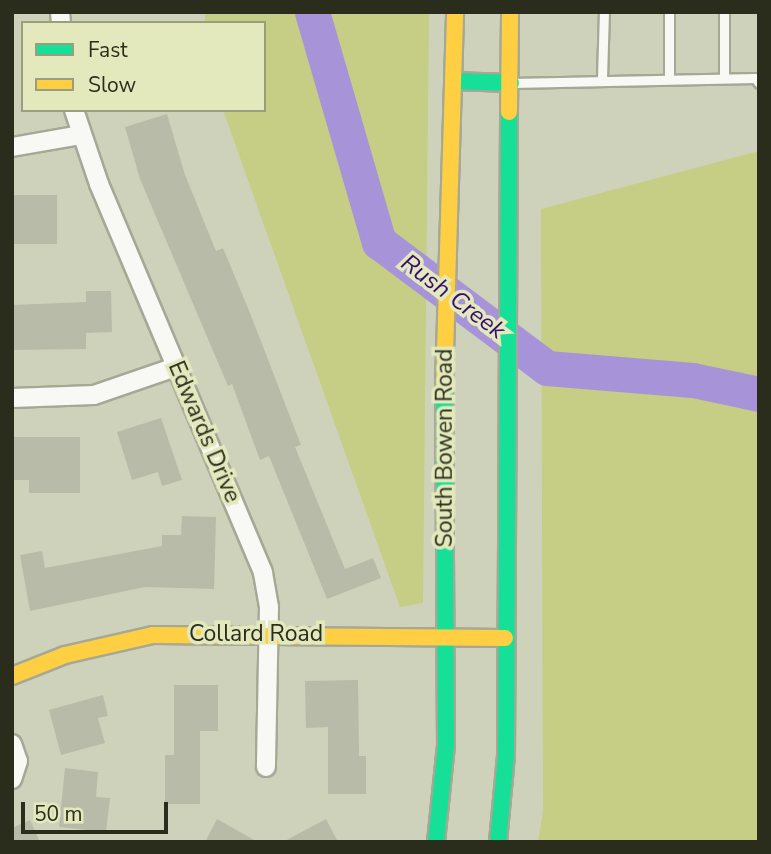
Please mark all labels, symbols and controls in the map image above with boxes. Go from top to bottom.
legend [21,21,266,112]
text: Fast [88,36,128,64]
text: Slow [88,71,136,99]
water label: Rush Creek [395,248,511,346]
street label: South Bowen Road [431,349,459,547]
street label: Edwards Drive [162,357,246,507]
street label: Collard Road [189,620,323,648]
scale bar [24,788,172,832]
text: 50 m [34,800,83,828]

